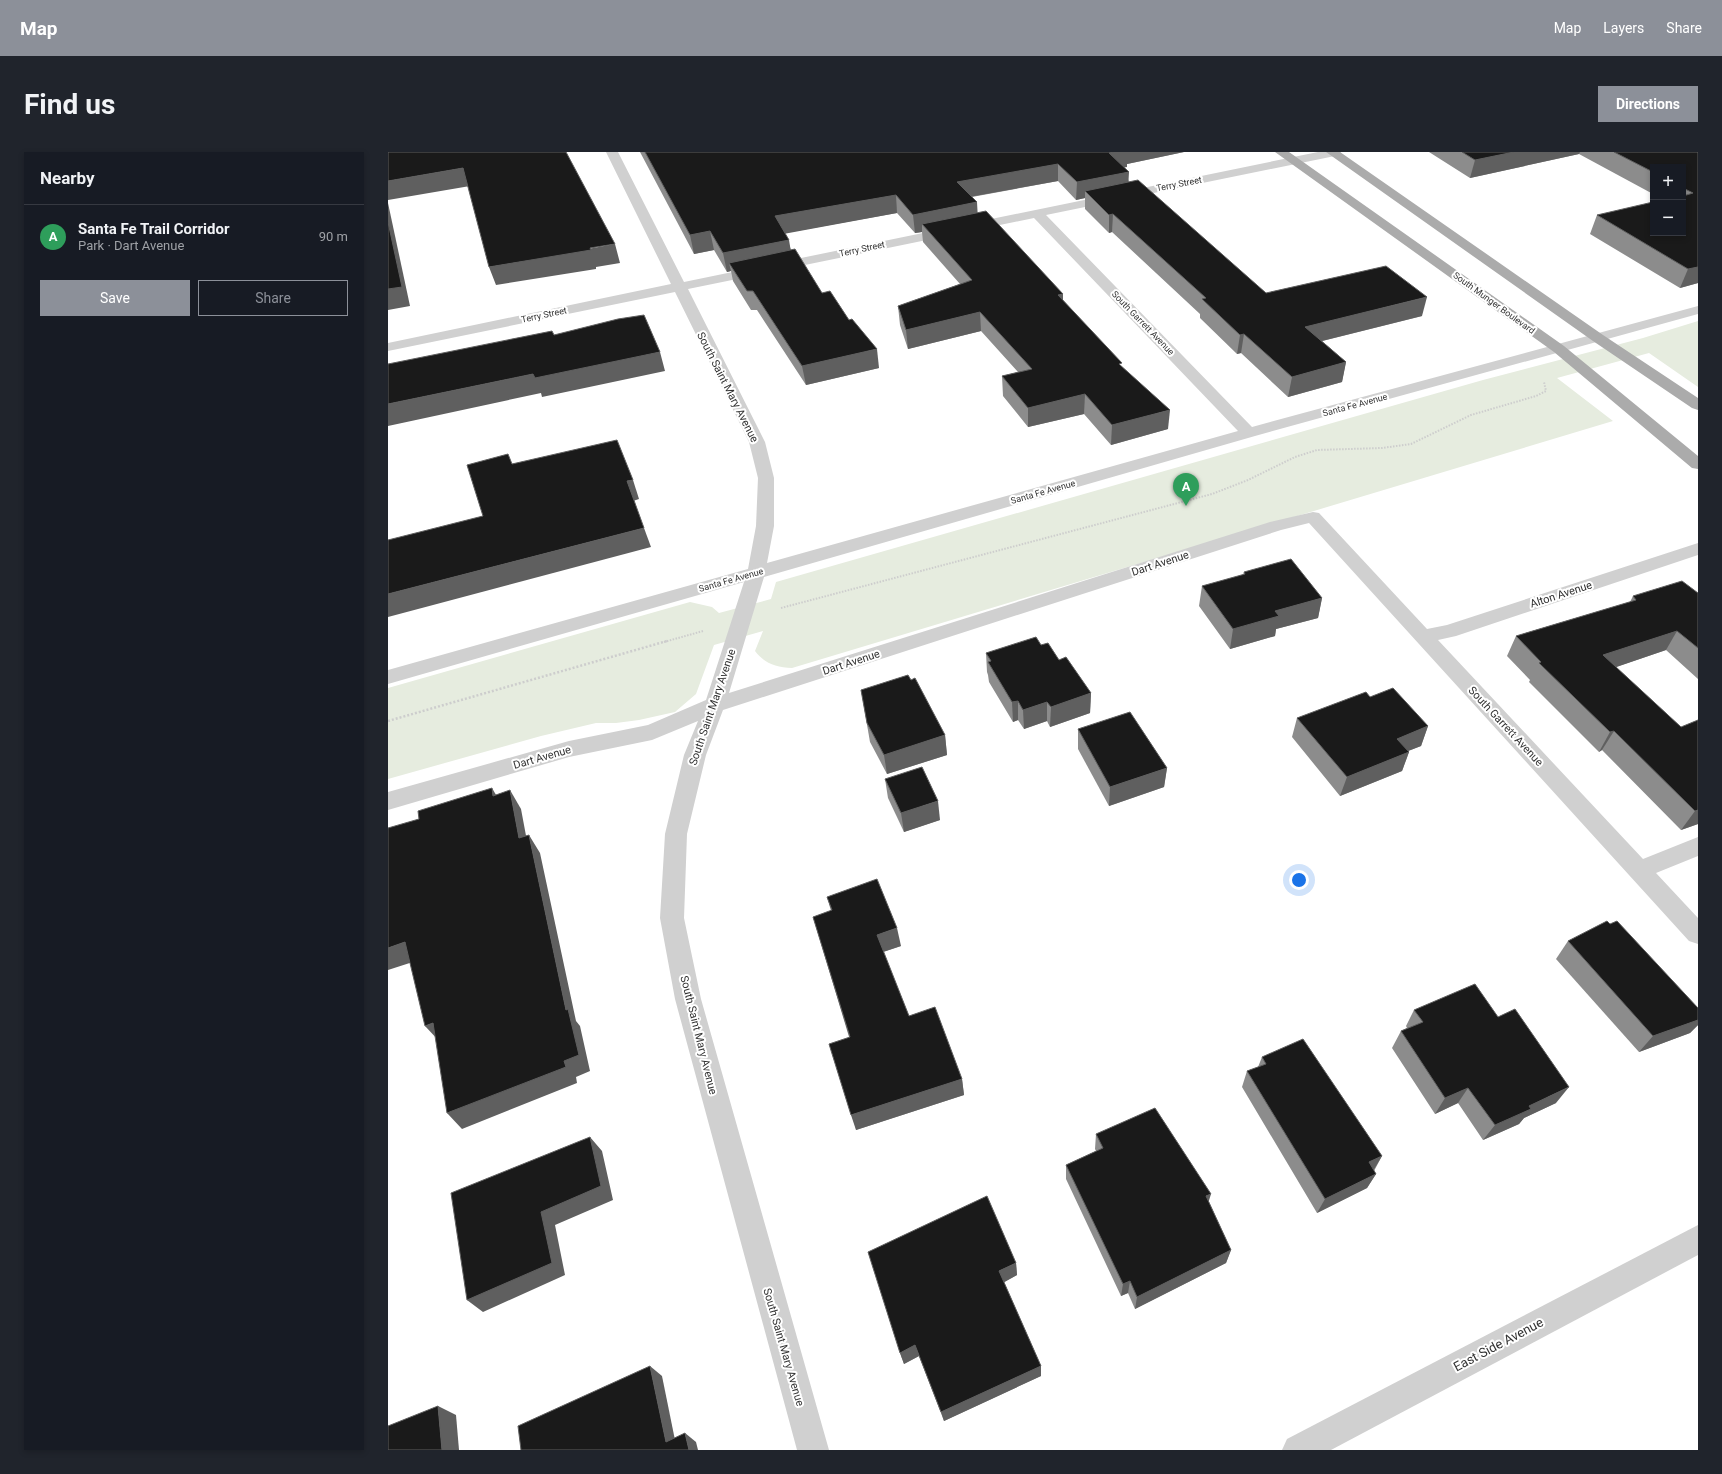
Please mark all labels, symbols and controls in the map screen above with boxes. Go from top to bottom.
text: Map [20,17,58,40]
text: Map [1554,20,1581,36]
text: Layers [1603,20,1644,36]
text: Share [1666,20,1702,36]
button: Directions [1598,86,1698,122]
text: Find us [24,88,115,121]
map controls [1650,164,1686,236]
button: + [1650,164,1686,200]
text: Nearby [40,168,95,188]
street label: Terry Street [1155,175,1203,193]
button: − [1650,200,1686,236]
text: Santa Fe Trail Corridor [78,220,229,238]
text: A [49,229,57,244]
text: 90 m [319,229,348,244]
text: Park · Dart Avenue [78,238,184,253]
street label: Terry Street [838,239,886,259]
street label: South Munger Boulevard [1451,270,1537,336]
button: Save [40,280,190,316]
button: Share [198,280,348,316]
street label: South Garrett Avenue [1110,289,1176,357]
street label: Terry Street [520,305,568,325]
street label: South Saint Mary Avenue [694,330,761,445]
street label: Santa Fe Avenue [1322,391,1389,418]
pin: A [1173,473,1199,506]
street label: Santa Fe Avenue [1010,478,1077,506]
street label: Dart Avenue [1130,548,1191,579]
street label: Santa Fe Avenue [698,566,765,594]
street label: Alton Avenue [1529,578,1594,611]
street label: South Saint Mary Avenue [686,647,739,767]
street label: Dart Avenue [821,647,882,678]
street label: South Garrett Avenue [1465,684,1546,769]
street label: Dart Avenue [512,743,573,772]
your location [1289,870,1309,890]
street label: South Saint Mary Avenue [677,974,720,1096]
street label: South Saint Mary Avenue [760,1287,807,1408]
street label: East Side Avenue [1451,1314,1546,1374]

